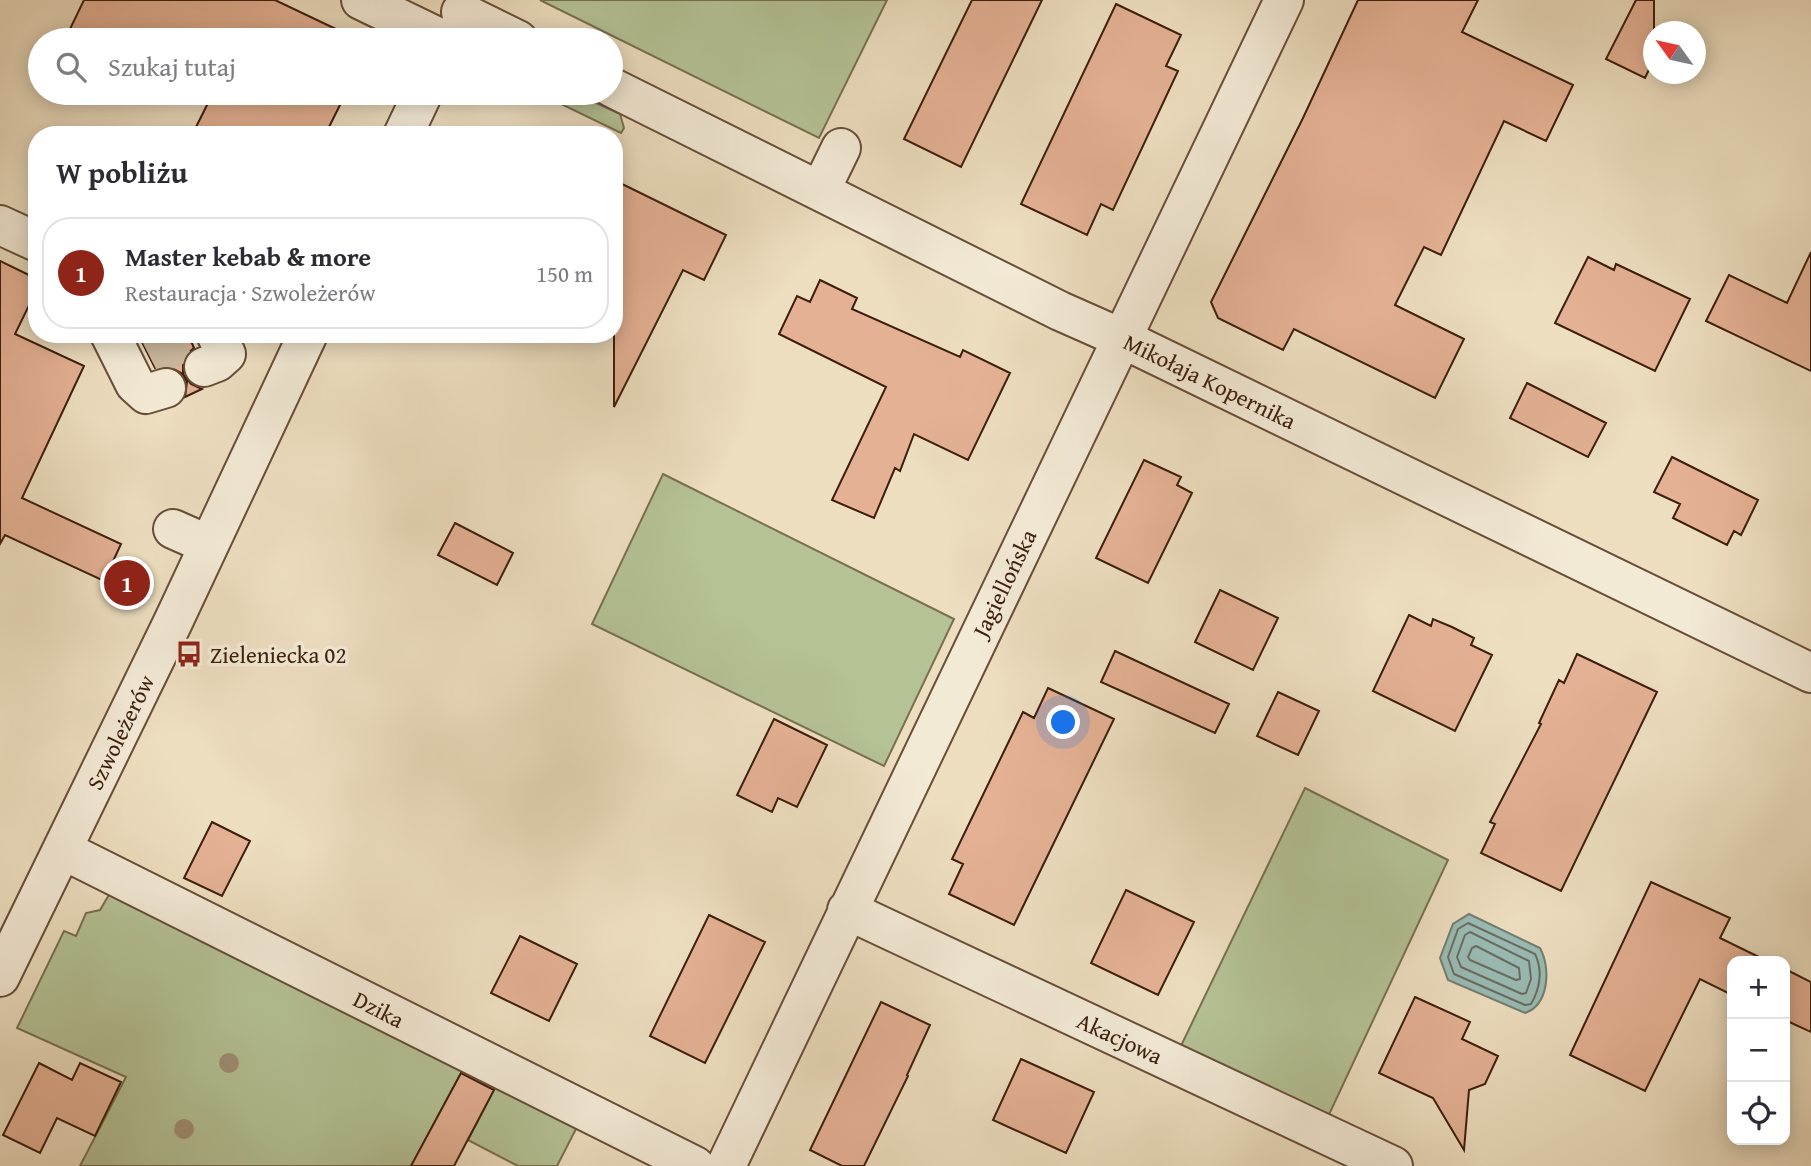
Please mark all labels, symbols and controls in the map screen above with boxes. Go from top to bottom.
north arrow [1643,21,1706,84]
search box [28,28,623,105]
text: Szukaj tutaj [108,47,236,86]
icon: search [52,48,90,86]
text: W pobliżu [56,150,188,194]
text: Master kebab & more [125,237,371,276]
text: 1 [75,257,87,290]
text: 150 m [536,257,593,290]
text: Restauracja · Szwoleżerów [125,276,376,309]
street label: Mikołaja Kopernika [1118,325,1302,437]
street label: Jagiellońska [962,523,1044,645]
pin: 1 [104,557,150,609]
place label: Zieleniecka 02 [210,638,346,671]
bus stop icon: Zieleniecka 02 [174,639,204,669]
street label: Szwoleżerów [78,668,162,795]
your location [1046,705,1080,739]
map controls [1727,956,1790,1145]
button: + [1727,956,1790,1019]
street label: Dzika [348,982,410,1036]
street label: Akacjowa [1072,1004,1168,1072]
button: − [1727,1019,1790,1082]
button: locate [1727,1082,1790,1145]

